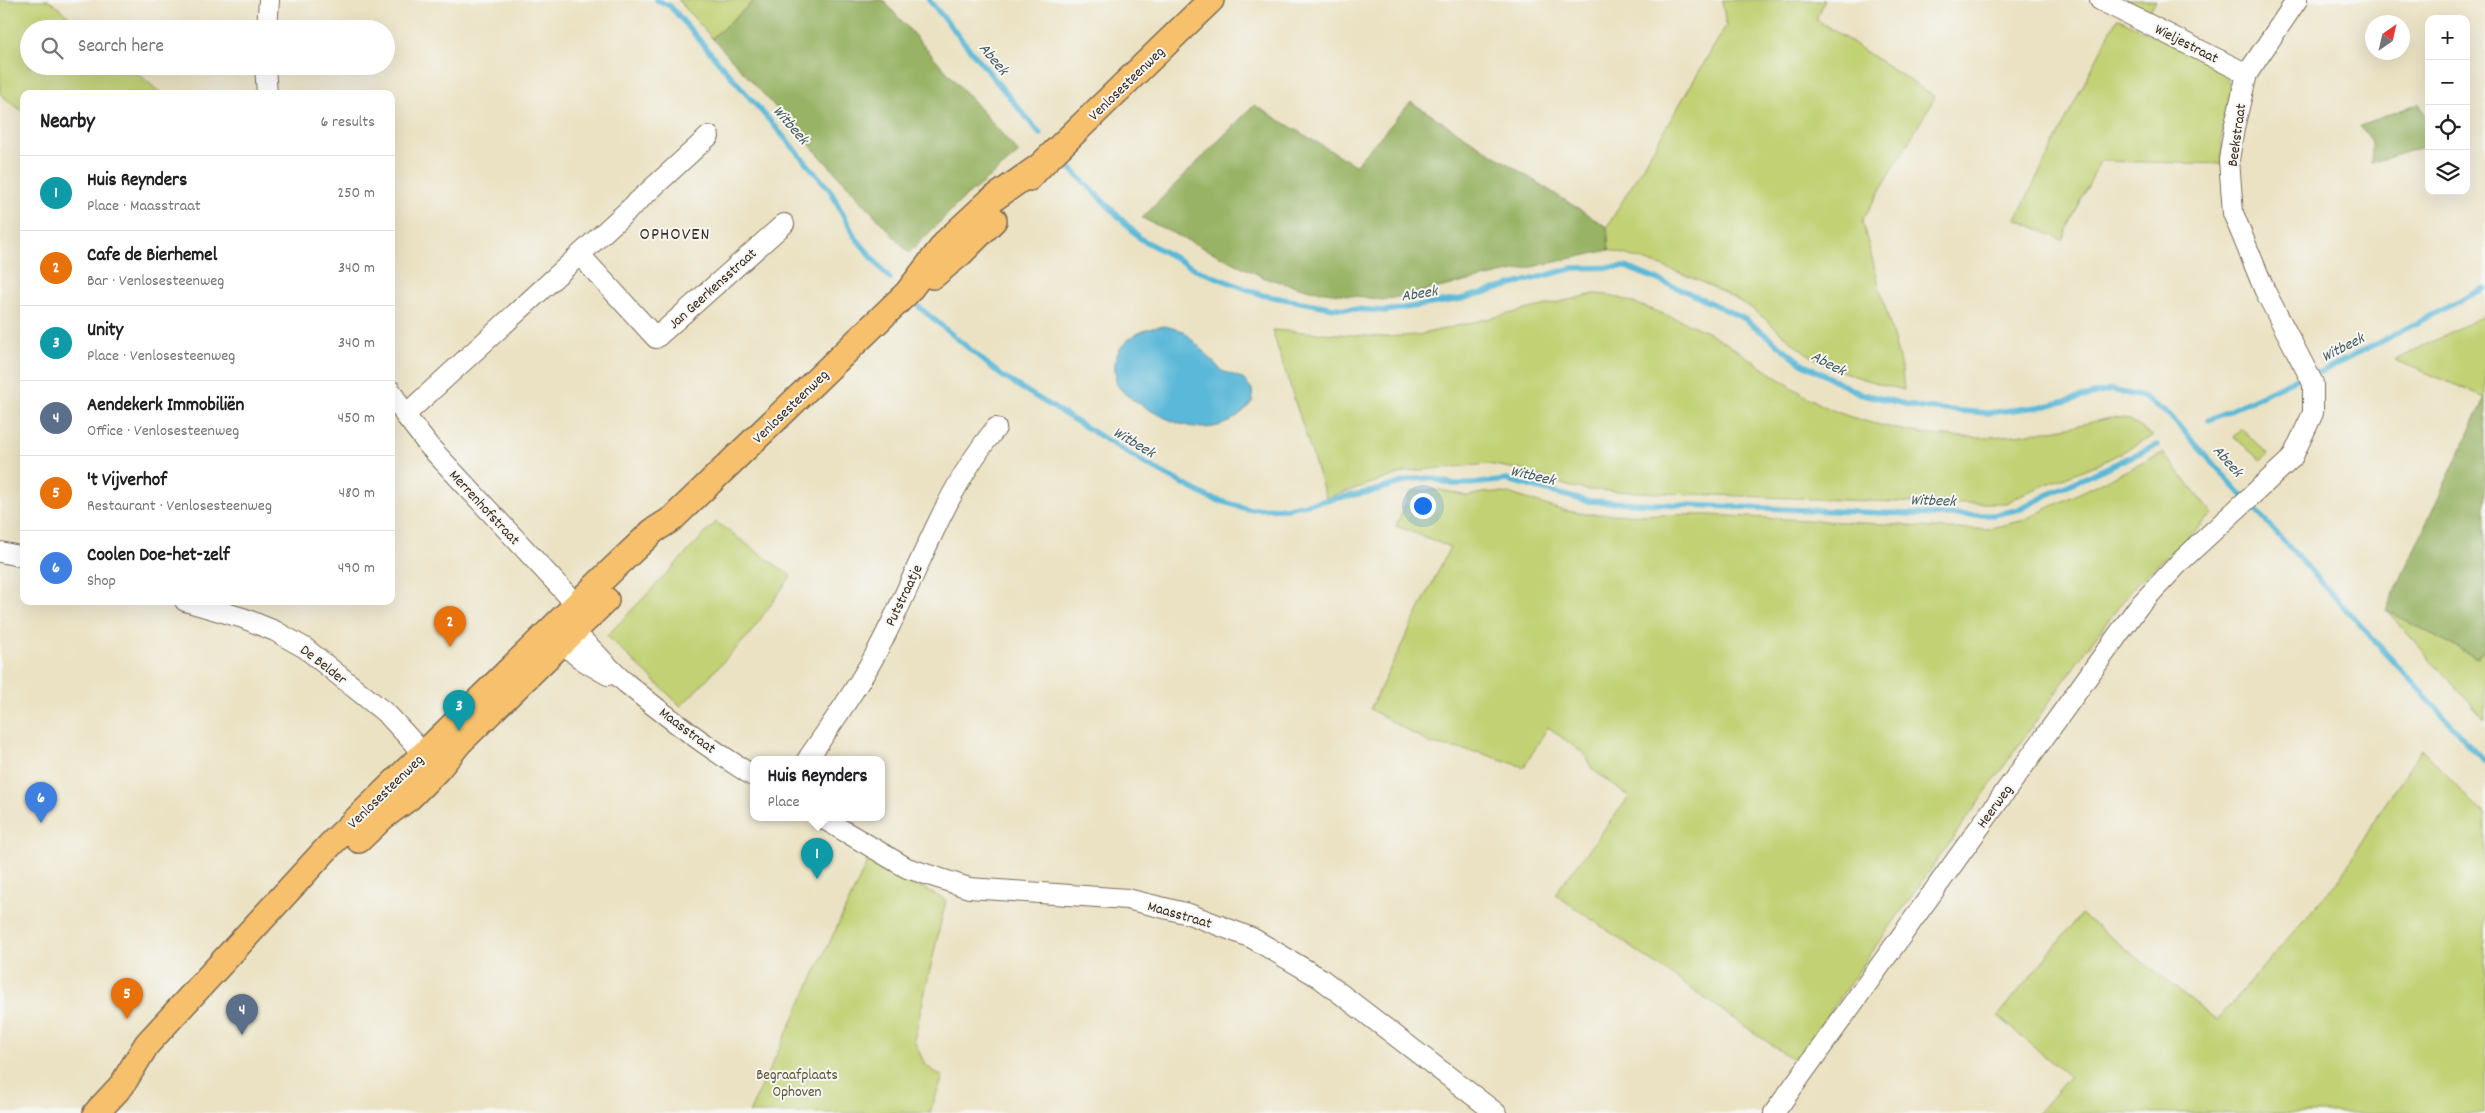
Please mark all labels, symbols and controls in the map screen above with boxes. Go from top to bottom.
north arrow [2365,15,2410,60]
map controls [2425,15,2470,195]
button: + [2425,15,2470,60]
street label: Wieljestraat [2150,19,2222,70]
search box [20,20,395,75]
icon: search [38,34,66,62]
text: Search here [78,34,164,61]
water label: Abeek [973,38,1014,82]
street label: Venlosesteenweg [1084,42,1171,127]
button: − [2425,60,2470,105]
water label: Witbeek [766,101,815,151]
street label: Beekstraat [2223,102,2253,168]
button: locate [2425,105,2470,150]
text: Nearby [40,108,95,138]
text: 6 results [320,111,375,134]
button: layers [2425,150,2470,195]
text: Huis Reynders [87,168,187,195]
text: 1 [54,182,58,205]
text: 250 m [337,182,375,205]
text: Place · Maasstraat [87,195,201,218]
district label: OPHOVEN [640,223,710,248]
text: Cafe de Bierhemel [87,243,217,270]
street label: Jan Geerkensstraat [664,243,763,335]
text: 2 [53,257,60,280]
text: 340 m [338,257,375,280]
text: Bar · Venlosesteenweg [87,270,224,293]
water label: Abeek [1400,280,1441,309]
text: Unity [87,318,123,345]
water label: Witbeek [2318,327,2370,369]
text: 3 [52,332,60,355]
text: 340 m [338,332,375,355]
text: Place · Venlosesteenweg [87,345,235,368]
water label: Abeek [1806,346,1851,384]
street label: Venlosesteenweg [748,365,835,450]
text: Aendekerk Immobiliën [87,393,244,420]
text: 4 [53,407,59,430]
text: 450 m [338,407,375,430]
text: Office · Venlosesteenweg [87,420,239,443]
water label: Witbeek [1108,422,1160,465]
water label: Abeek [2206,440,2249,484]
water label: Witbeek [1508,460,1559,493]
street label: Merrenhofstraat [443,466,525,551]
text: 't Vijverhof [87,468,167,495]
text: 5 [52,482,60,505]
text: 480 m [339,482,375,505]
water label: Witbeek [1910,489,1958,514]
your location [1410,493,1436,519]
text: Restaurant · Venlosesteenweg [87,495,272,518]
text: Coolen Doe-het-zelf [87,543,230,570]
text: 6 [52,557,60,580]
text: 490 m [338,557,375,580]
street label: Putstraatje [880,561,929,631]
text: Shop [87,570,116,593]
pin: 2 [434,606,466,647]
street label: De Belder [295,640,351,691]
pin: 3 [443,690,475,731]
street label: Maasstraat [654,703,720,761]
street label: Venlosesteenweg [343,750,430,835]
popup [750,756,885,821]
text: Huis Reynders [767,764,868,791]
street label: Heerweg [1972,781,2019,834]
pin: 6 [25,782,57,823]
text: Place [767,791,799,814]
pin: 1 [801,838,833,879]
street label: Maasstraat [1145,896,1215,936]
pin: 5 [111,978,143,1019]
pin: 4 [226,994,258,1035]
park label: Begraafplaats Ophoven [756,1065,838,1104]

